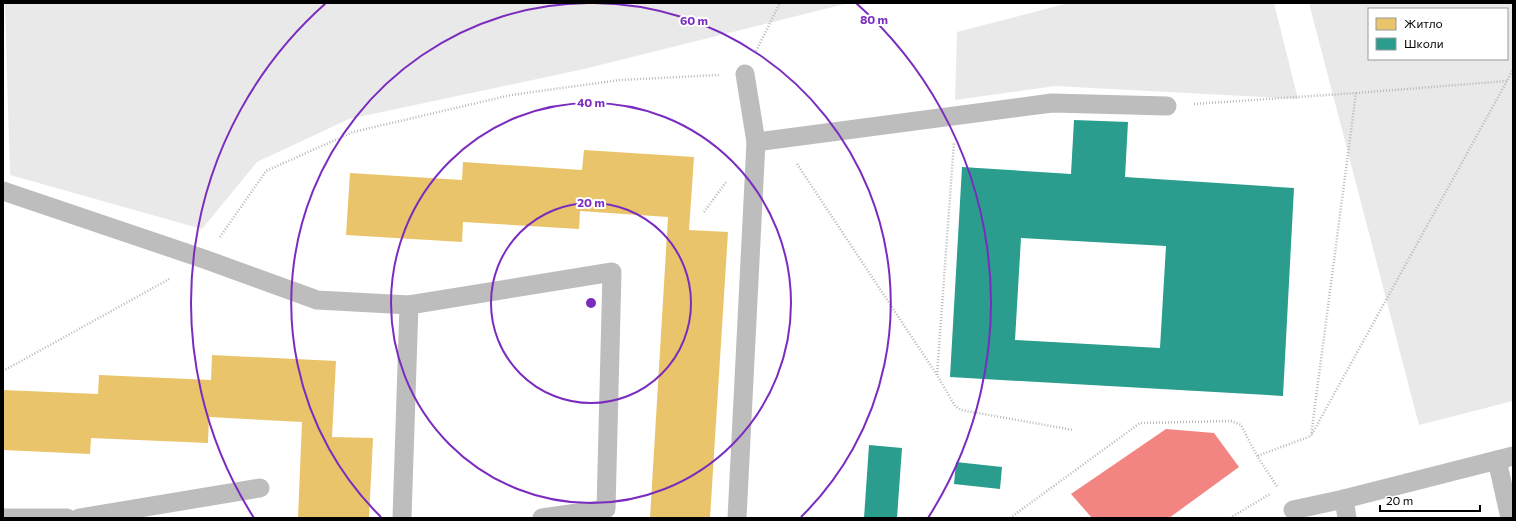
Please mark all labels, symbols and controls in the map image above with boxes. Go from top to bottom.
legend [1368,8,1508,60]
text: 80 m [860,12,888,26]
text: 60 m [680,13,708,27]
text: Житло [1404,16,1443,30]
text: Школи [1404,36,1444,50]
text: 40 m [577,95,605,109]
text: 20 m [577,195,605,209]
centre of rings [584,296,598,310]
scale bar [1380,487,1480,513]
text: 20 m [1386,493,1413,507]

